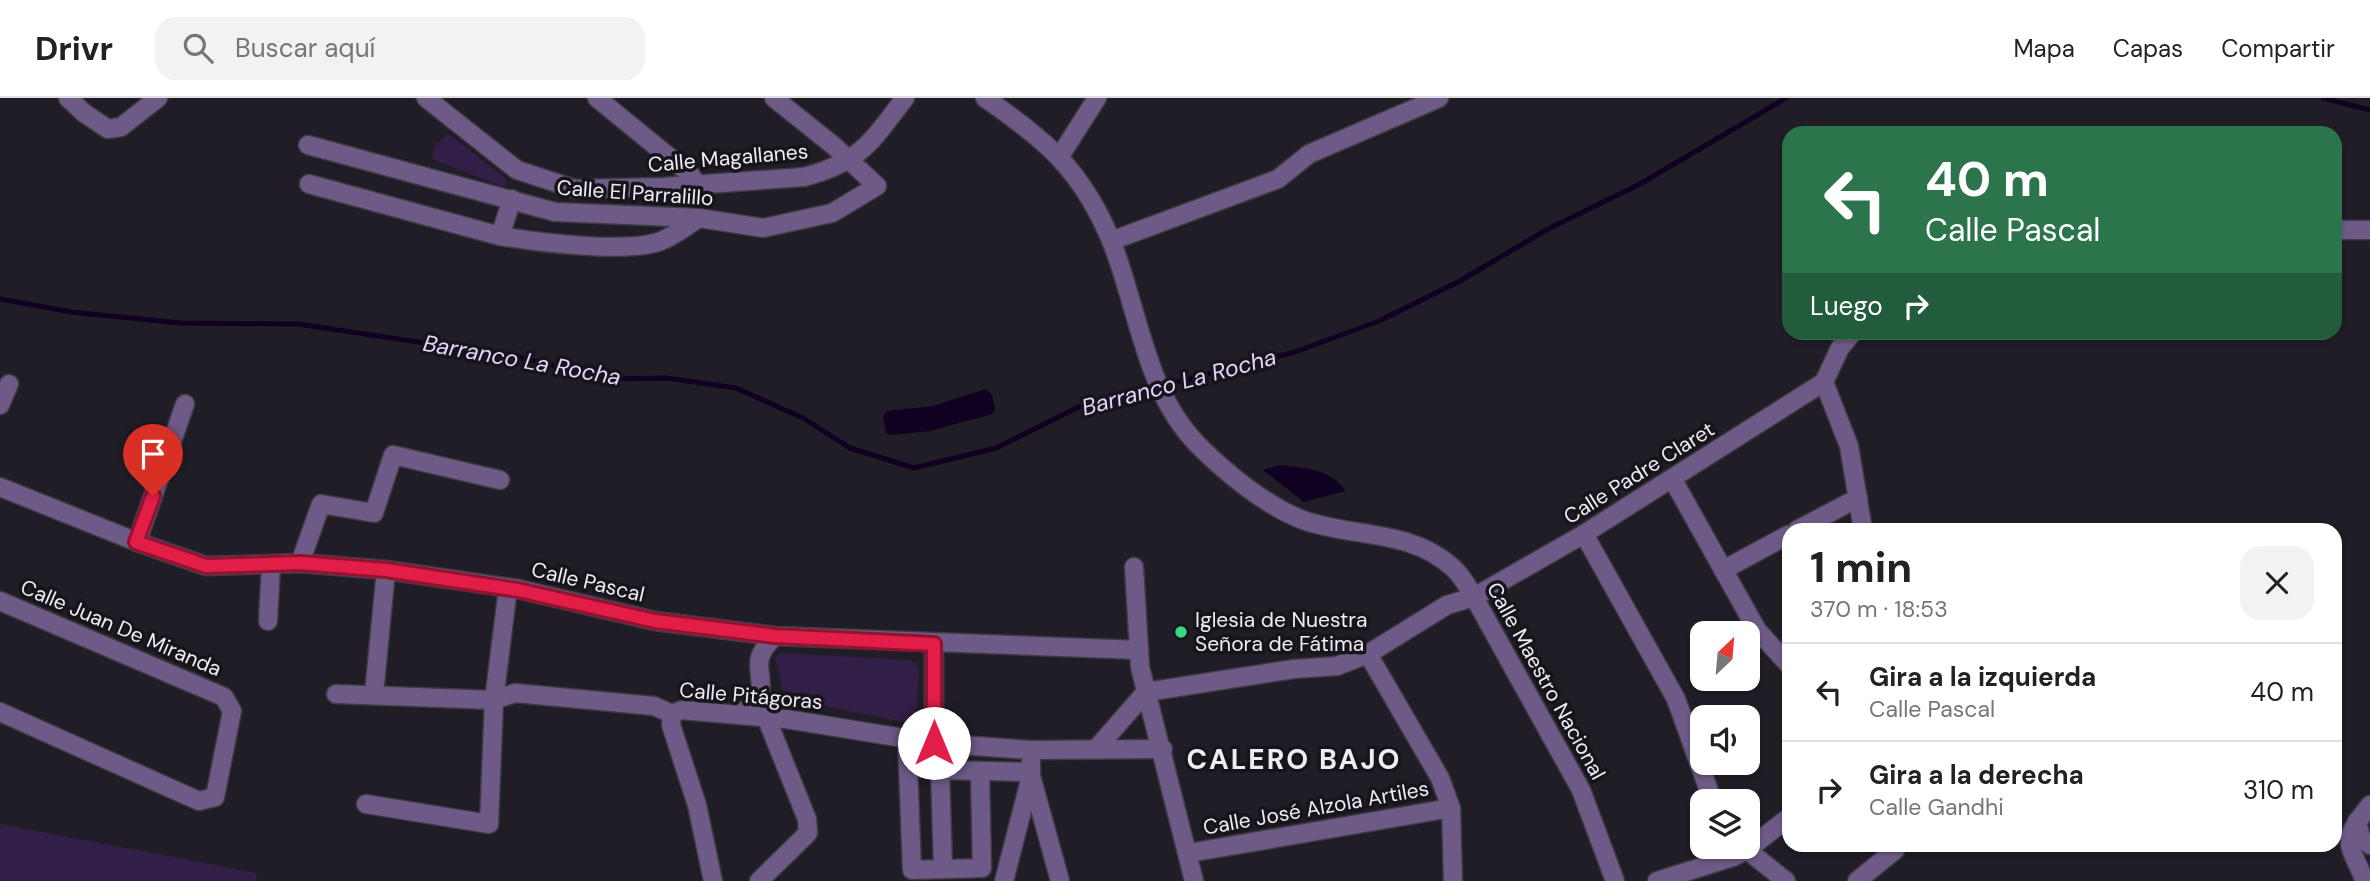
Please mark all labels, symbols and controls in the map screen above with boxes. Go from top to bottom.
search box [155,17,645,80]
text: Drivr [35,27,113,70]
icon: search [179,29,217,67]
text: Buscar aquí [235,31,375,65]
text: Mapa [2013,33,2075,64]
text: Capas [2113,33,2183,64]
text: Compartir [2221,33,2335,64]
street label: Calle Magallanes [647,137,809,179]
text: 40 m [1925,147,2049,211]
icon: left [1810,154,1901,245]
street label: Calle El Parralillo [556,174,714,212]
text: Calle Pascal [1925,209,2100,251]
icon: right [1897,287,1935,325]
text: Luego [1810,289,1883,323]
water label: Barranco La Rocha [421,328,623,392]
water label: Barranco La Rocha [1078,342,1280,422]
street label: Calle Padre Claret [1558,415,1720,531]
pin [123,424,183,496]
icon: arrive [134,435,172,473]
text: 1 min [1810,540,1912,595]
button: close [2240,546,2314,620]
street label: Calle Pascal [529,555,647,609]
street label: Calle Juan De Miranda [16,573,226,683]
street label: Calle Maestro Nacional [1480,577,1612,785]
text: 370 m · 18:53 [1810,594,1948,624]
place label: Iglesia de Nuestra Señora de Fátima [1195,606,1368,658]
north arrow [1690,621,1760,691]
map controls [1690,621,1760,859]
marker: Iglesia de Nuestra Señora de Fátima [1173,624,1189,640]
text: Gira a la izquierda [1869,660,2096,694]
icon: left [1810,673,1848,711]
text: 40 m [2250,675,2314,709]
street label: Calle Pitágoras [678,676,824,716]
text: Calle Pascal [1869,694,1995,724]
button: sound [1690,705,1760,775]
position arrow [897,706,971,780]
district label: CALERO BAJO [1186,741,1402,778]
text: Gira a la derecha [1869,758,2084,792]
icon: right [1810,771,1848,809]
text: 310 m [2243,773,2314,807]
street label: Calle José Alzola Artiles [1201,774,1431,842]
button: layers [1690,789,1760,859]
text: Calle Gandhi [1869,792,2004,822]

